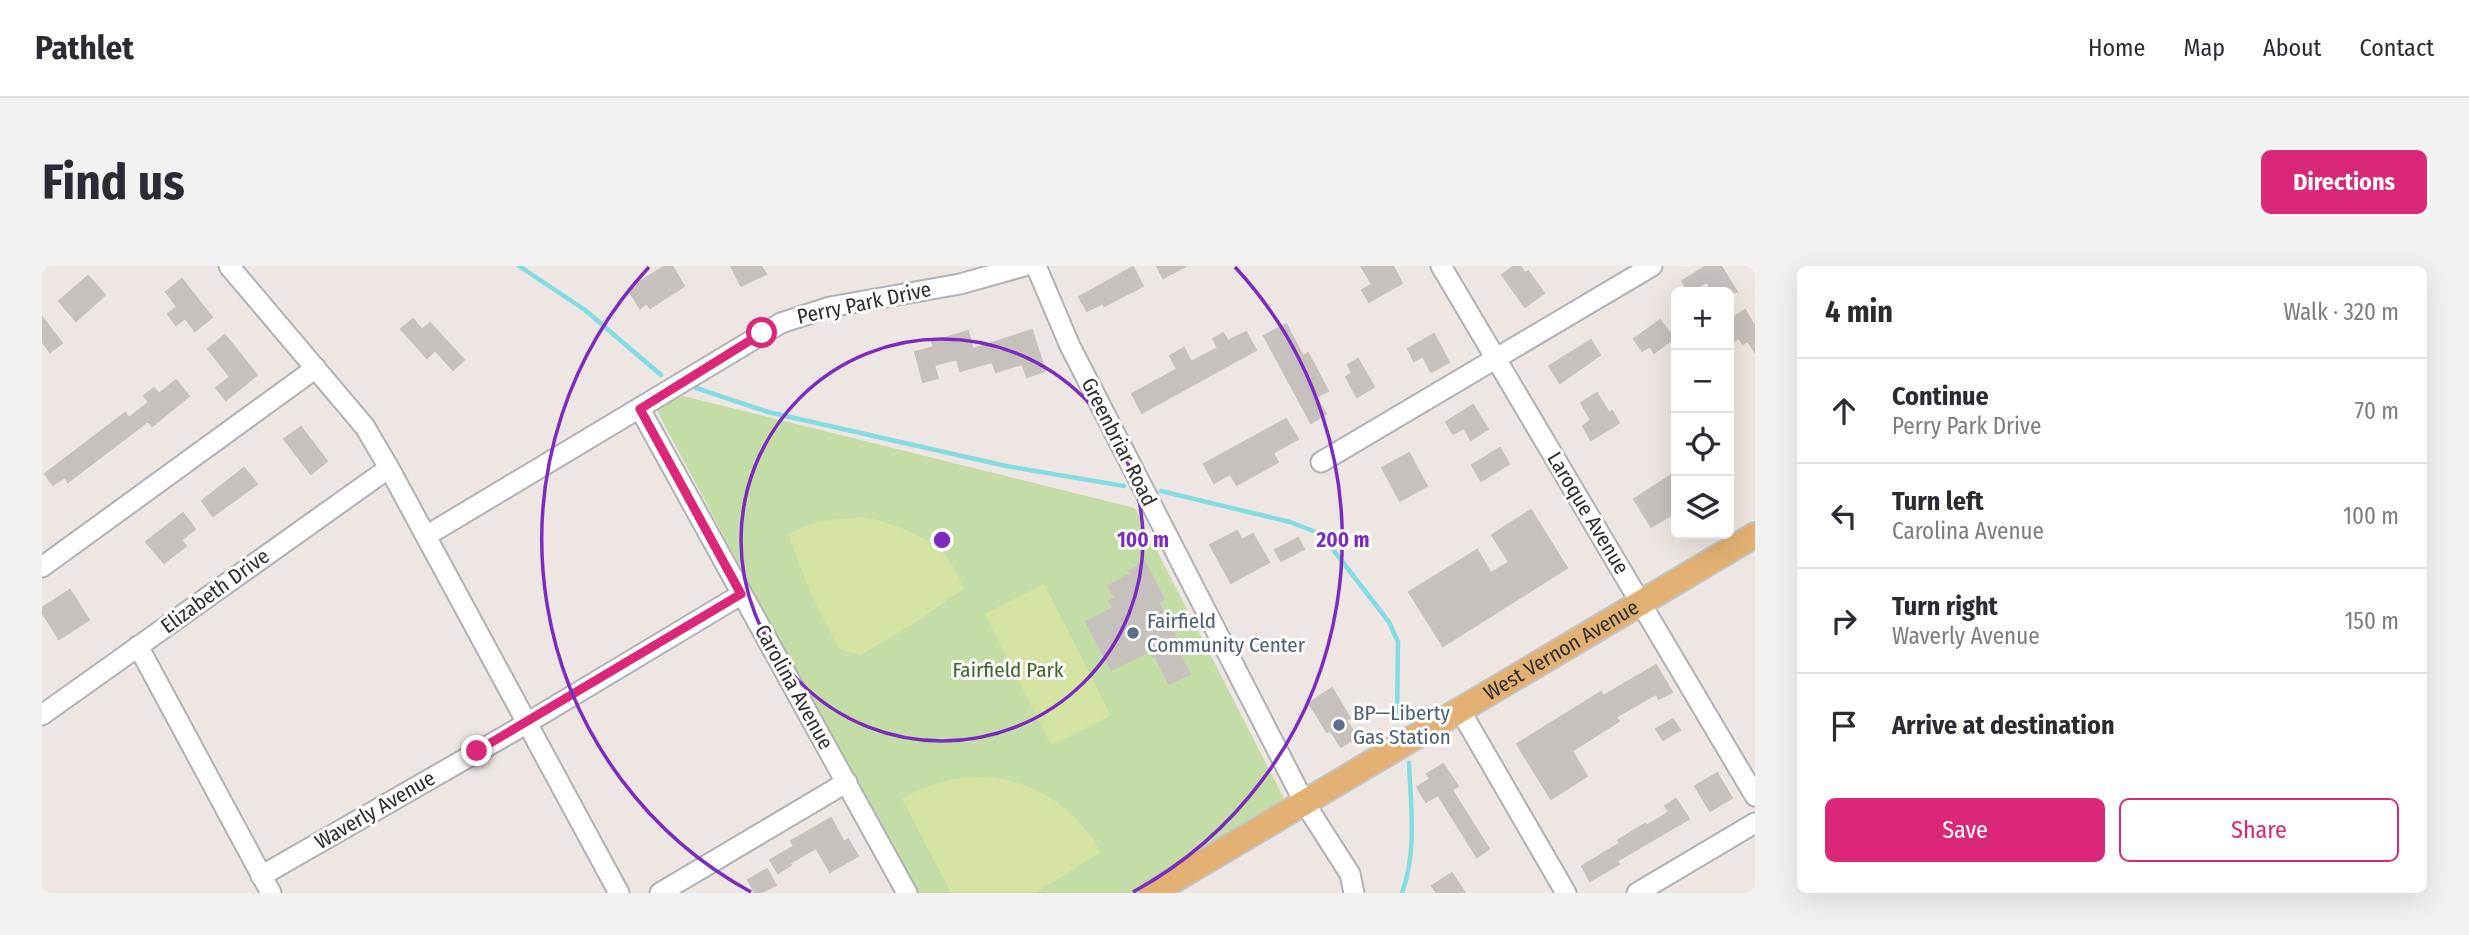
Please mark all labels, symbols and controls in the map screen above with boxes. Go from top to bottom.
text: Pathlet [35,28,134,68]
text: Home [2088,34,2145,62]
text: Map [2183,34,2225,62]
text: About [2263,34,2321,62]
text: Contact [2359,34,2434,62]
button: Directions [2261,150,2427,214]
text: Find us [42,153,185,212]
street label: Perry Park Drive [795,276,933,330]
map controls [1671,287,1734,539]
button: + [1671,287,1734,350]
text: 4 min [1825,294,1893,330]
text: Walk · 320 m [2284,298,2399,326]
route start [746,317,777,348]
button: − [1671,350,1734,413]
street label: Greenbriar Road [1076,374,1162,510]
text: Continue [1892,381,1989,412]
icon: ahead [1825,392,1863,430]
text: 70 m [2355,397,2399,425]
text: Perry Park Drive [1892,412,2041,440]
button: locate [1671,413,1734,476]
street label: Laroque Avenue [1541,447,1635,579]
button: layers [1671,476,1734,539]
text: Turn left [1892,486,1984,517]
icon: left [1825,497,1863,535]
text: 100 m [2343,502,2399,530]
text: Carolina Avenue [1892,517,2044,545]
text: 100 m [1117,527,1169,553]
text: 200 m [1315,527,1370,553]
centre of rings [930,528,954,552]
street label: Elizabeth Drive [156,543,274,639]
text: Turn right [1892,591,1998,622]
street label: West Vernon Avenue [1479,594,1644,706]
icon: right [1825,602,1863,640]
text: 150 m [2344,607,2399,635]
place label: Fairfield Community Center [1147,608,1306,658]
street label: Carolina Avenue [749,620,839,754]
text: Waverly Avenue [1892,622,2040,650]
marker: Fairfield Community Center [1125,625,1141,641]
park label: Fairfield Park [952,657,1064,683]
place label: BP—Liberty Gas Station [1353,700,1451,750]
icon: arrive [1825,707,1863,745]
text: Arrive at destination [1892,710,2115,741]
marker: BP—Liberty Gas Station [1331,717,1347,733]
route end [461,735,492,766]
street label: Waverly Avenue [310,765,440,855]
button: Save [1825,798,2105,862]
button: Share [2119,798,2399,862]

